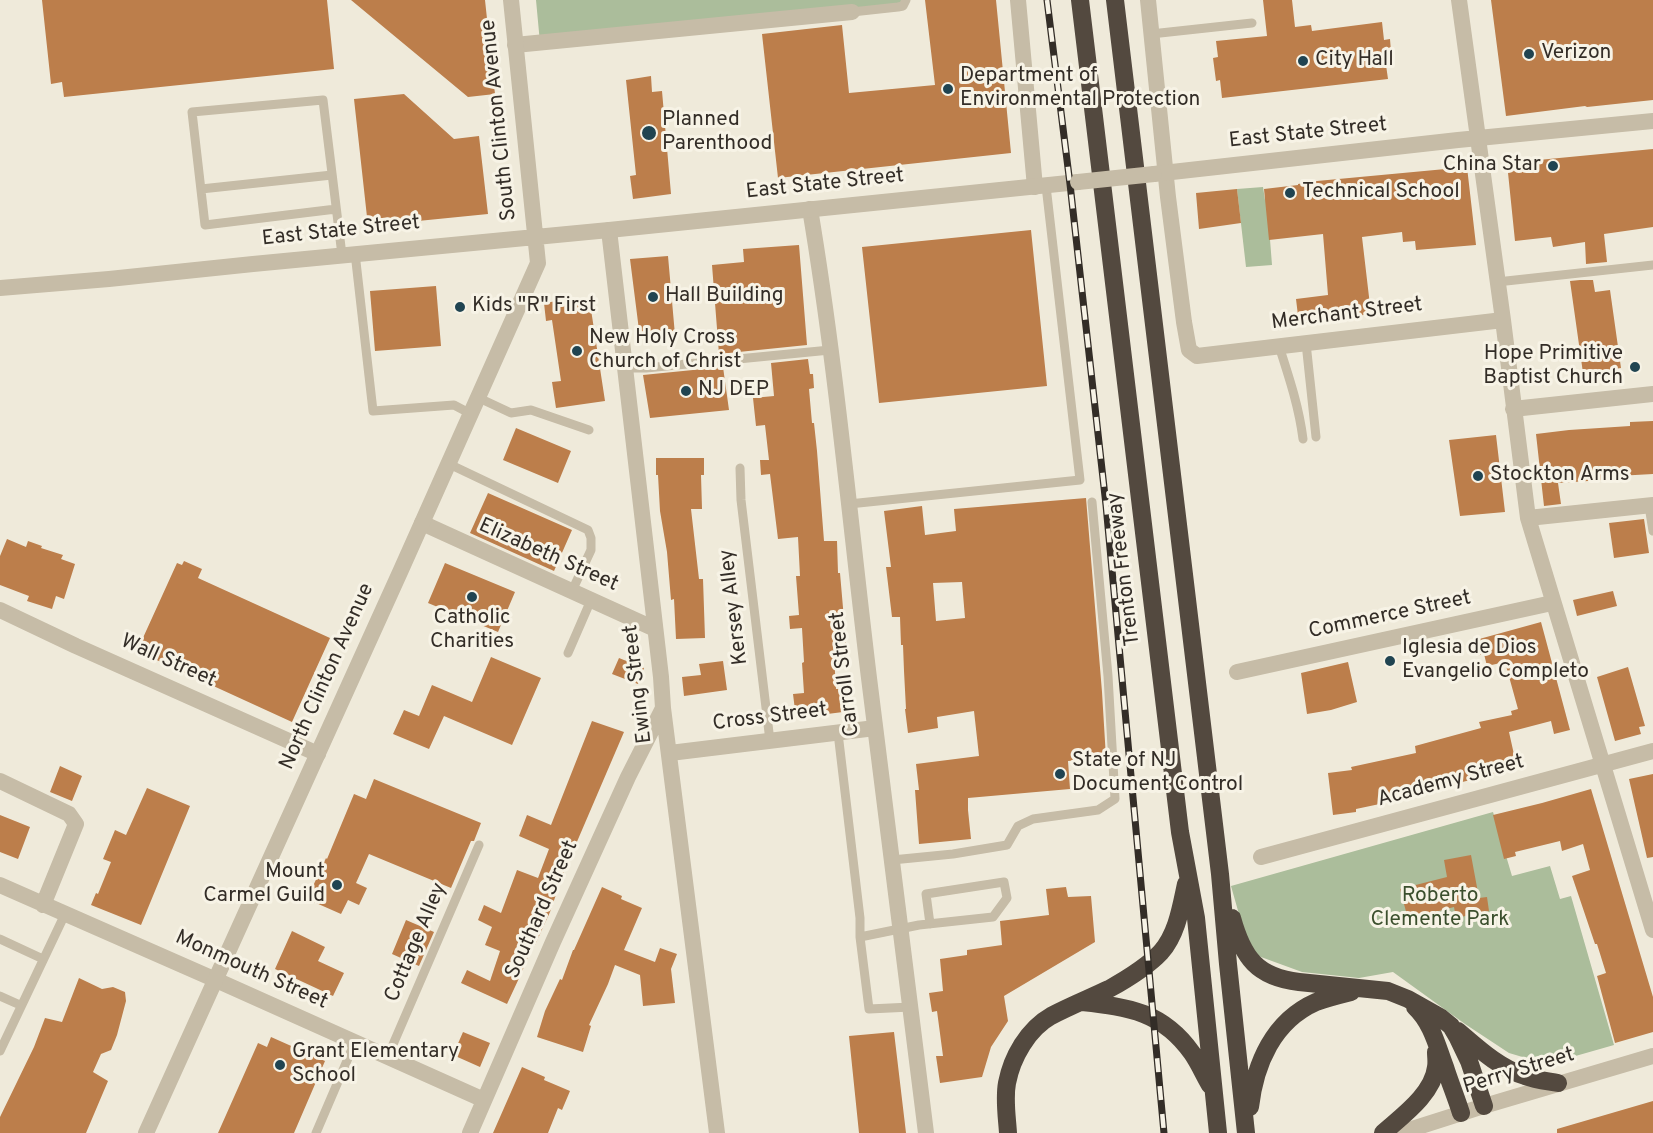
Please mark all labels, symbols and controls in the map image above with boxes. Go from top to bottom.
street label: South Clinton Avenue [477,18,523,222]
place label: Verizon [1541,41,1611,67]
marker: Verizon [1522,47,1536,61]
place label: City Hall [1315,48,1394,74]
marker: City Hall [1296,54,1310,68]
place label: Department of Environmental Protection [960,64,1200,114]
marker: Department of Environmental Protection [941,82,955,96]
place label: Planned Parenthood [662,108,772,158]
street label: East State Street [1228,113,1388,155]
marker: Planned Parenthood [640,124,658,142]
place label: China Star [1443,153,1541,179]
marker: China Star [1546,159,1560,173]
street label: East State Street [745,164,905,206]
place label: Technical School [1302,180,1460,206]
marker: Technical School [1283,186,1297,200]
street label: East State Street [261,211,421,253]
place label: Hall Building [665,284,784,310]
marker: Hall Building [646,290,660,304]
street label: Merchant Street [1270,293,1424,337]
place label: Kids "R" First [472,294,596,320]
marker: Kids "R" First [453,300,467,314]
place label: New Holy Cross Church of Christ [589,326,741,376]
place label: Hope Primitive Baptist Church [1483,342,1623,392]
marker: New Holy Cross Church of Christ [570,344,584,358]
marker: Hope Primitive Baptist Church [1628,360,1642,374]
place label: NJ DEP [698,378,769,404]
marker: NJ DEP [679,384,693,398]
place label: Stockton Arms [1490,463,1630,489]
marker: Stockton Arms [1471,469,1485,483]
street label: Trenton Freeway [1103,491,1147,647]
street label: Elizabeth Street [474,514,622,598]
street label: Kersey Alley [715,548,755,666]
street label: North Clinton Avenue [276,580,380,774]
street label: Commerce Street [1307,586,1473,646]
marker: Catholic Charities [465,590,479,604]
place label: Catholic Charities [430,606,514,656]
street label: Carroll Street [826,610,866,738]
street label: Ewing Street [619,623,659,745]
street label: Wall Street [116,630,220,694]
place label: Iglesia de Dios Evangelio Completo [1402,636,1589,686]
marker: Iglesia de Dios Evangelio Completo [1383,654,1397,668]
street label: Cross Street [711,698,829,738]
place label: State of NJ Document Control [1072,749,1243,799]
street label: Academy Street [1375,750,1527,814]
marker: State of NJ Document Control [1053,767,1067,781]
street label: Southard Street [501,837,585,983]
place label: Mount Carmel Guild [203,860,325,910]
marker: Mount Carmel Guild [330,878,344,892]
street label: Cottage Alley [381,880,453,1006]
park label: Roberto Clemente Park [1370,884,1510,934]
street label: Monmouth Street [171,926,331,1016]
place label: Grant Elementary School [292,1040,459,1090]
street label: Perry Street [1460,1043,1578,1101]
marker: Grant Elementary School [273,1058,287,1072]

